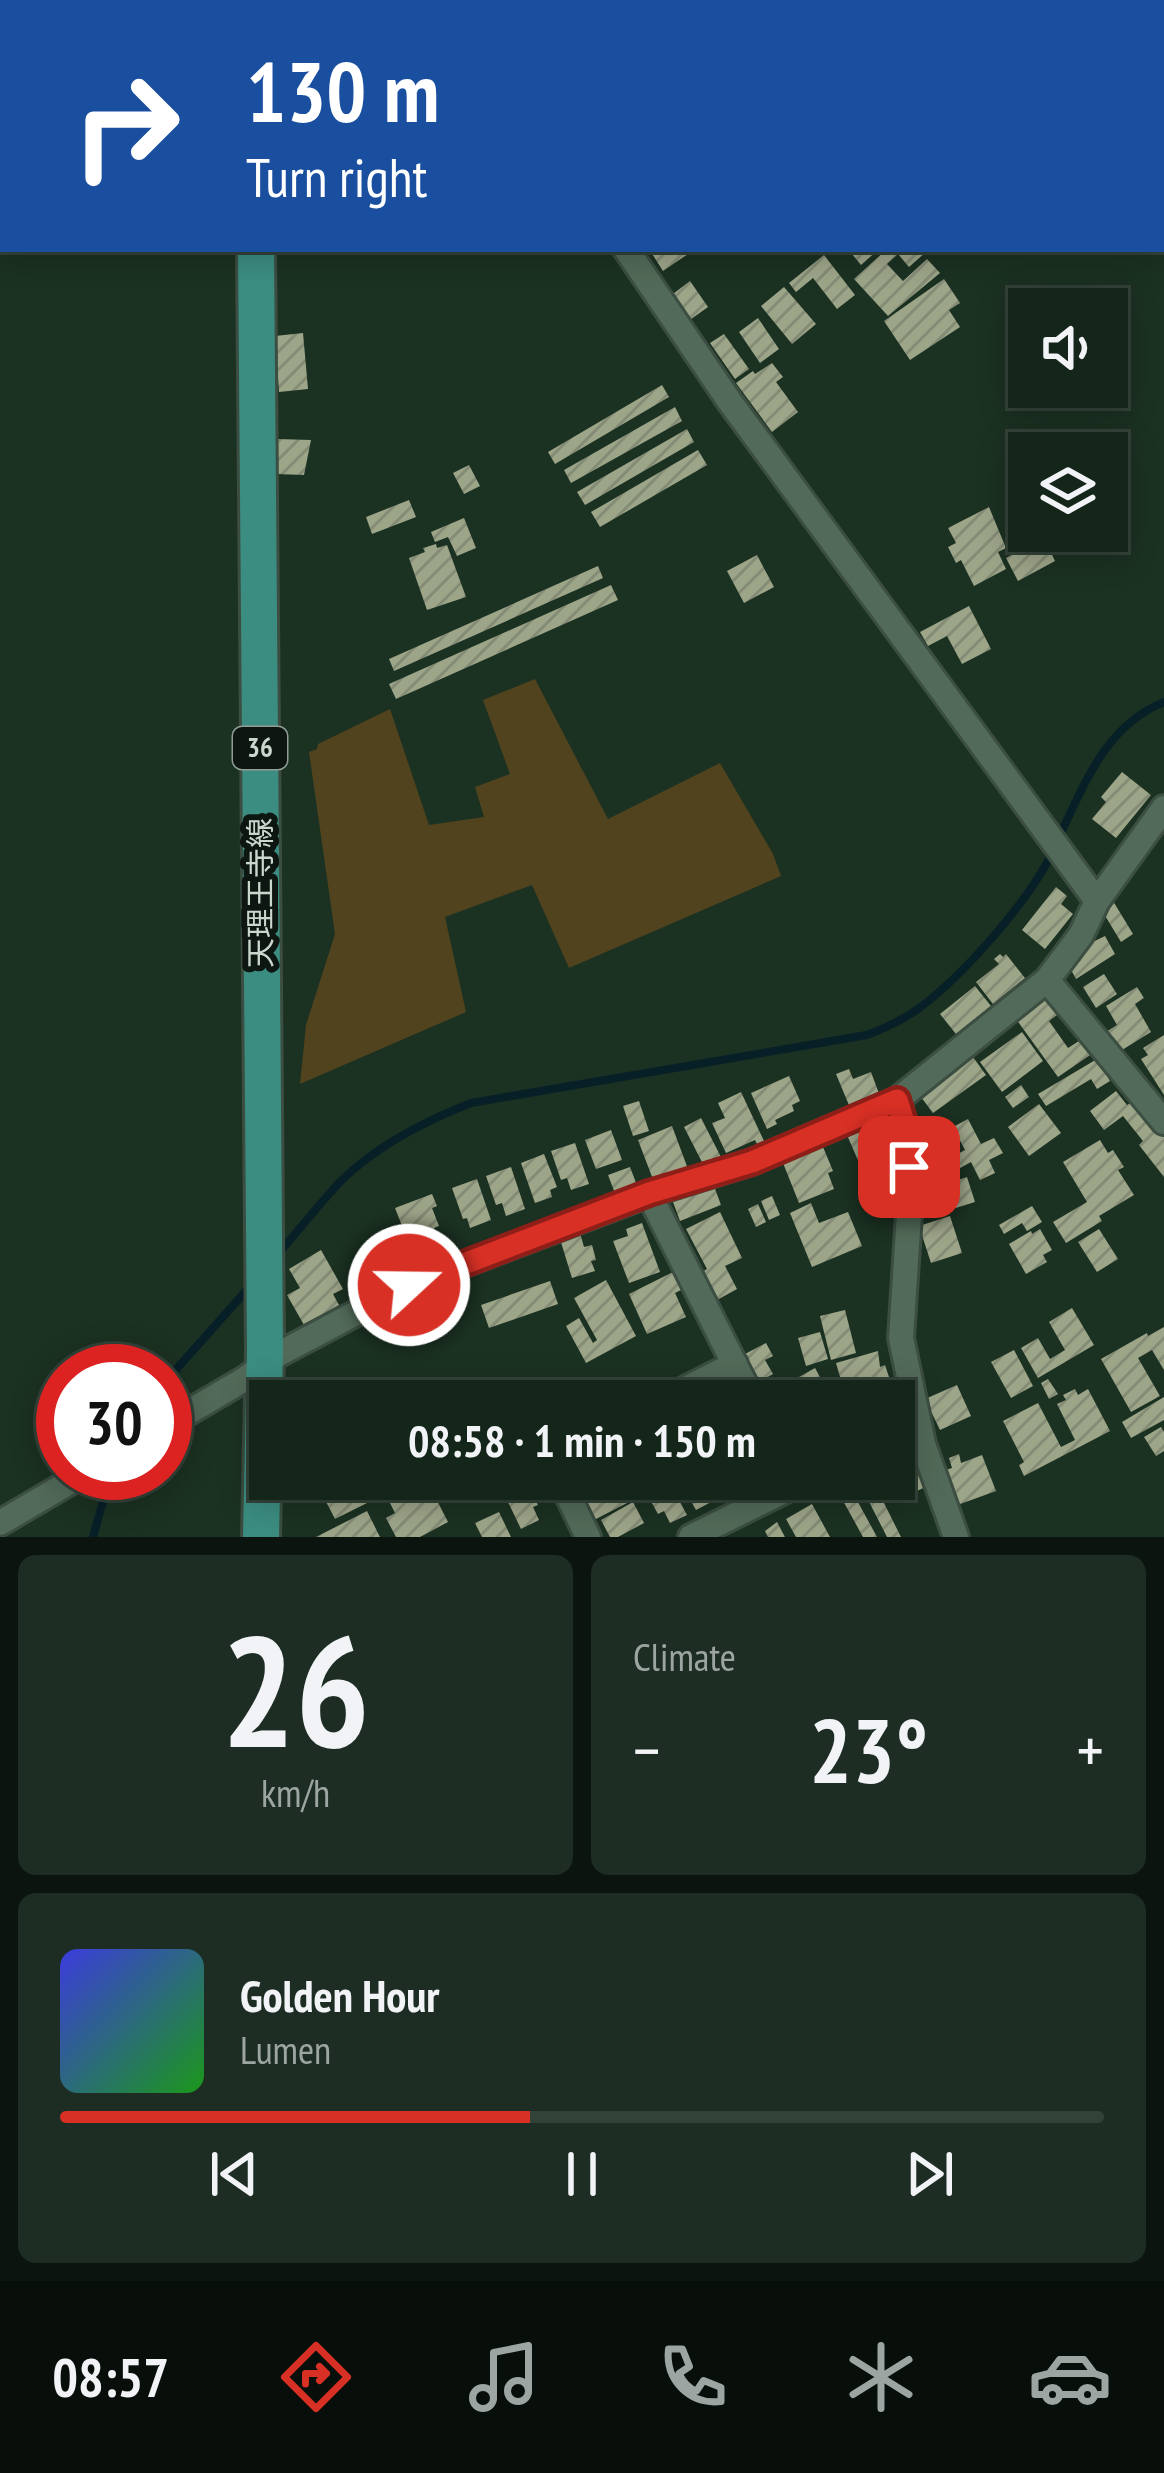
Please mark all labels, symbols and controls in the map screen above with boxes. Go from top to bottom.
text: 130 m [246,36,439,145]
icon: right [48,48,204,204]
text: Turn right [246,142,427,212]
map controls [1008,288,1128,552]
button: sound [1008,288,1128,408]
button: layers [1008,432,1128,552]
road number: 36 [233,727,287,769]
street label: 天理王寺線 [240,818,279,968]
pin [858,1116,960,1218]
icon: arrive [876,1134,942,1200]
position arrow [346,1222,472,1348]
speed limit sign: 30 [36,1344,192,1500]
text: 08:58 · 1 min · 150 m [408,1411,756,1469]
text: 26 [221,1588,370,1790]
text: Climate [633,1631,736,1682]
text: 23° [809,1691,928,1808]
text: − [633,1707,660,1792]
text: + [1077,1707,1104,1792]
text: km/h [261,1767,330,1818]
text: Golden Hour [240,1966,440,2024]
text: Lumen [240,2024,331,2075]
icon: previous [201,2141,267,2207]
icon: pause [549,2141,615,2207]
icon: next [897,2141,963,2207]
icon: directions [274,2335,358,2419]
icon: music [462,2335,546,2419]
icon: phone [651,2335,735,2419]
icon: climate [839,2335,923,2419]
icon: car [1028,2335,1112,2419]
text: 08:57 [52,2342,169,2412]

